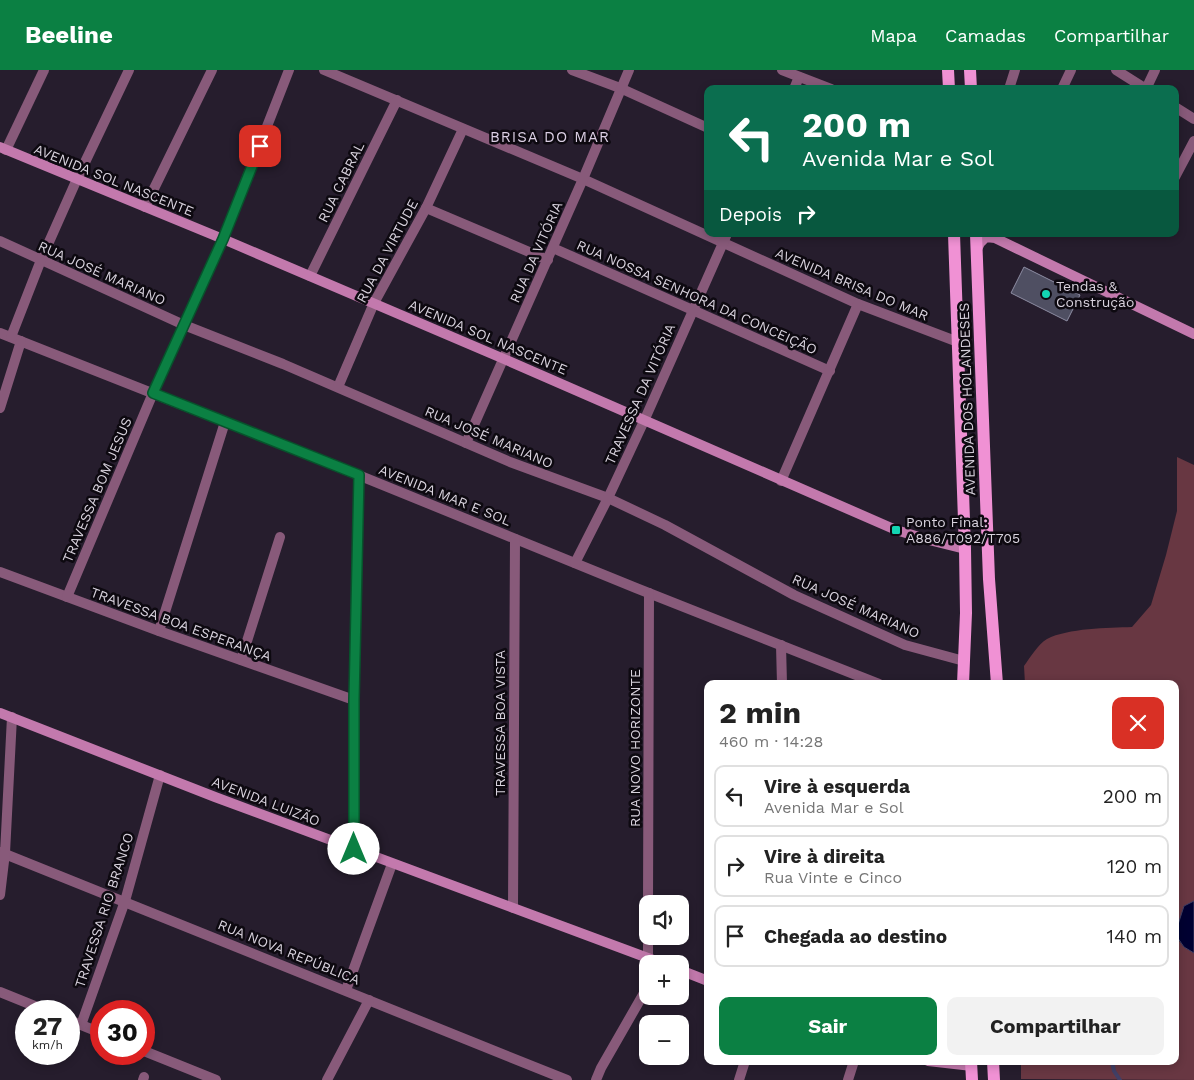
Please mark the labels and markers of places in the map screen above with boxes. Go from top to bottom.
pin [239,125,281,167]
place label: Tendas & Construção [1056,278,1134,310]
marker: Tendas & Construção [1040,288,1052,300]
place label: Ponto Final: A886/T092/T705 [906,514,1020,546]
marker: Ponto Final: A886/T092/T705 [890,524,902,536]

